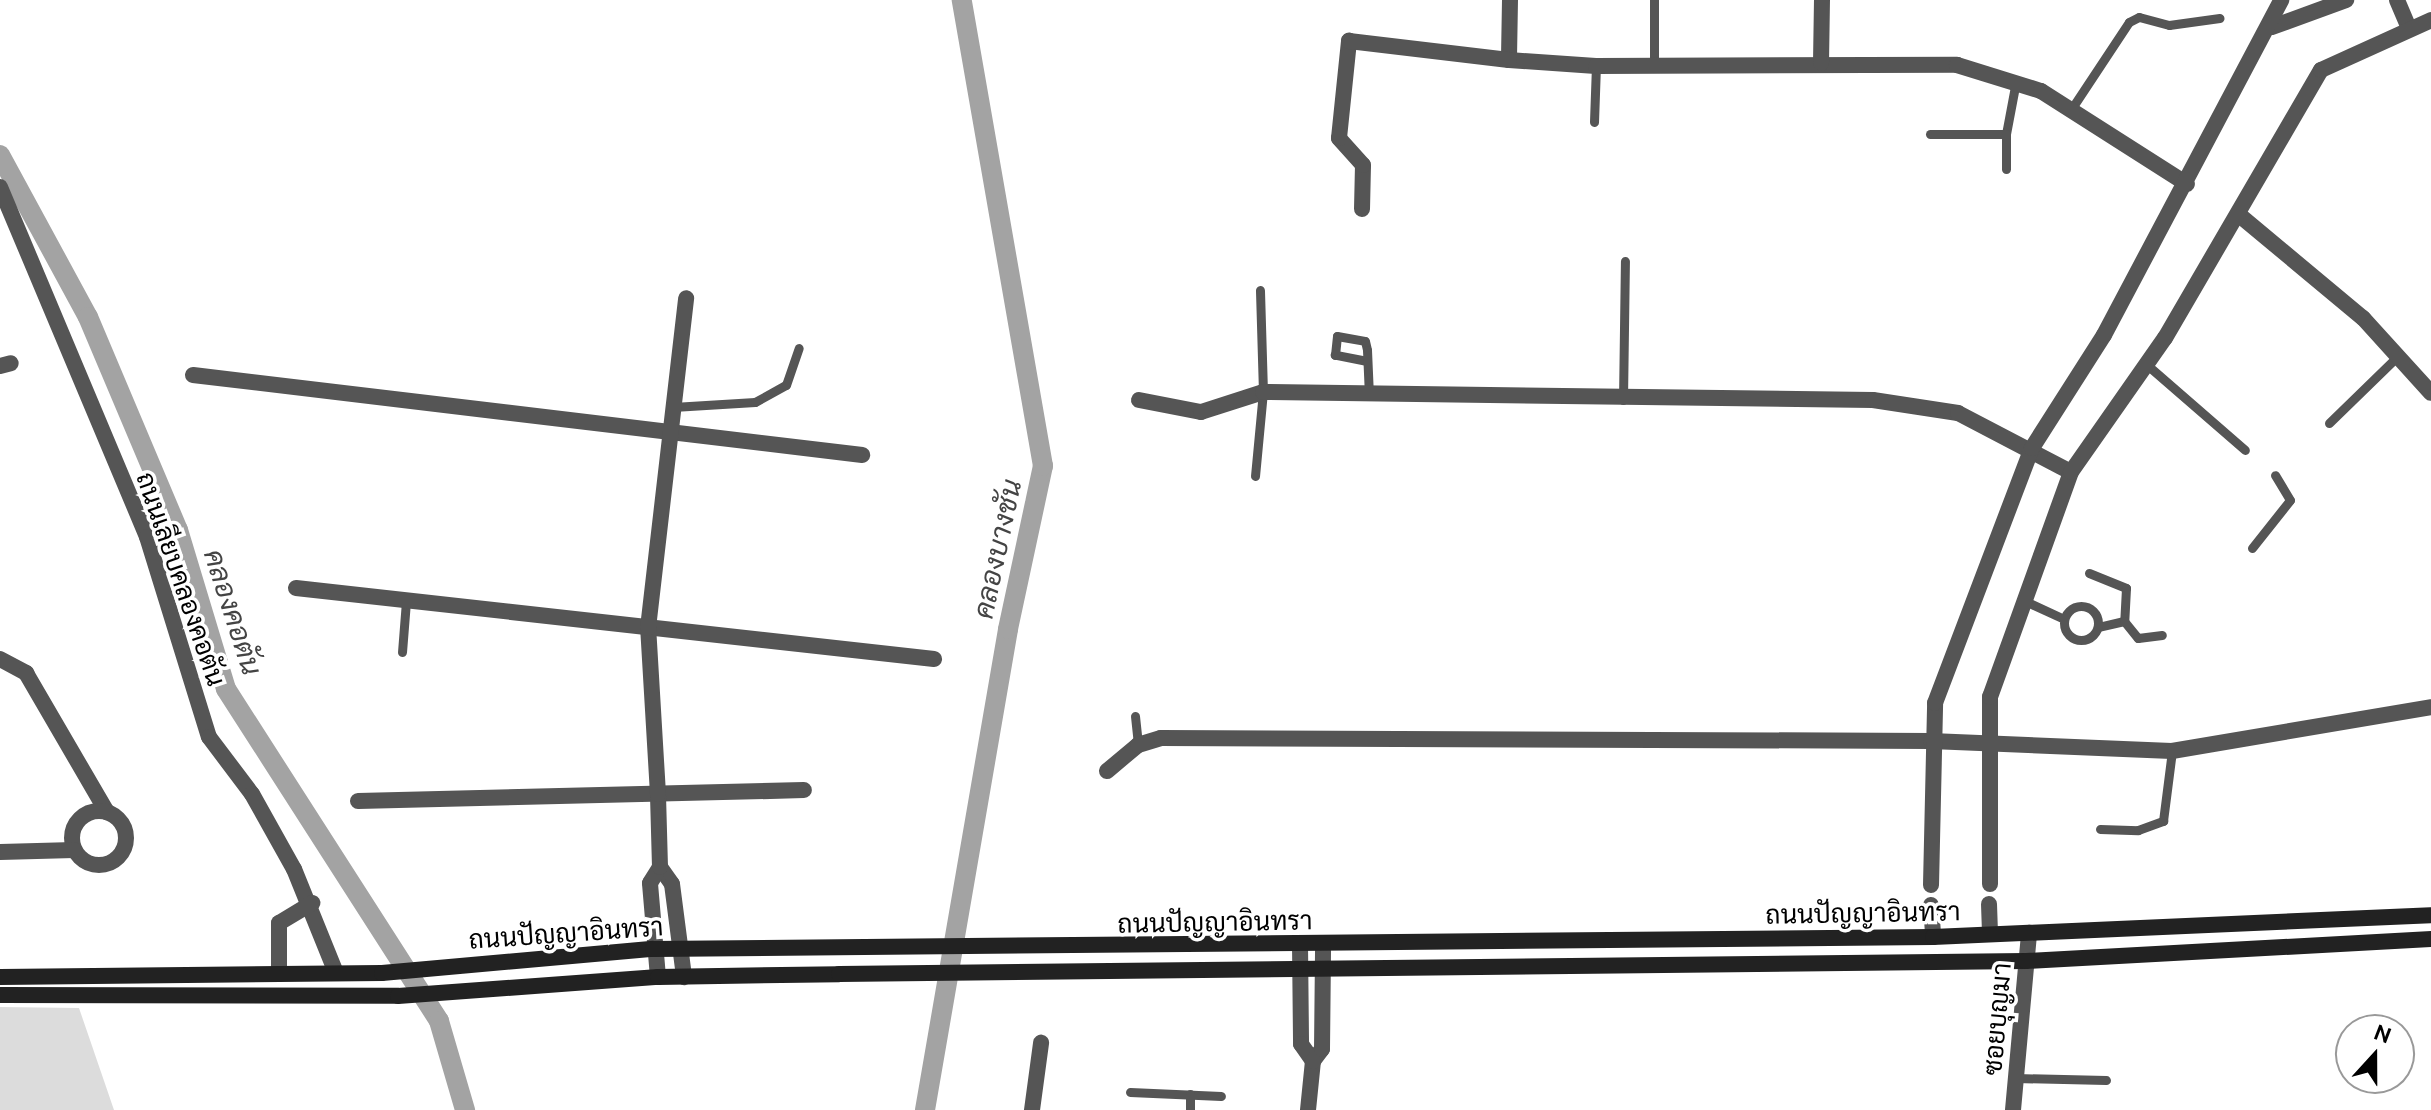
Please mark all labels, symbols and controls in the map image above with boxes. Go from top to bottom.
street label: ถนนเลียบคลองคอตัน [130,468,232,690]
water label: คลองบางชัน [966,476,1028,622]
water label: คลองคอตัน [197,545,269,679]
street label: ถนนปัญญาอินทรา [1765,896,1961,930]
street label: ถนนปัญญาอินทรา [1117,905,1313,939]
street label: ถนนปัญญาอินทรา [468,911,664,955]
street label: ซอยบุญมา [1977,961,2017,1077]
north arrow [2335,1014,2415,1094]
text: N [2371,1018,2395,1048]

